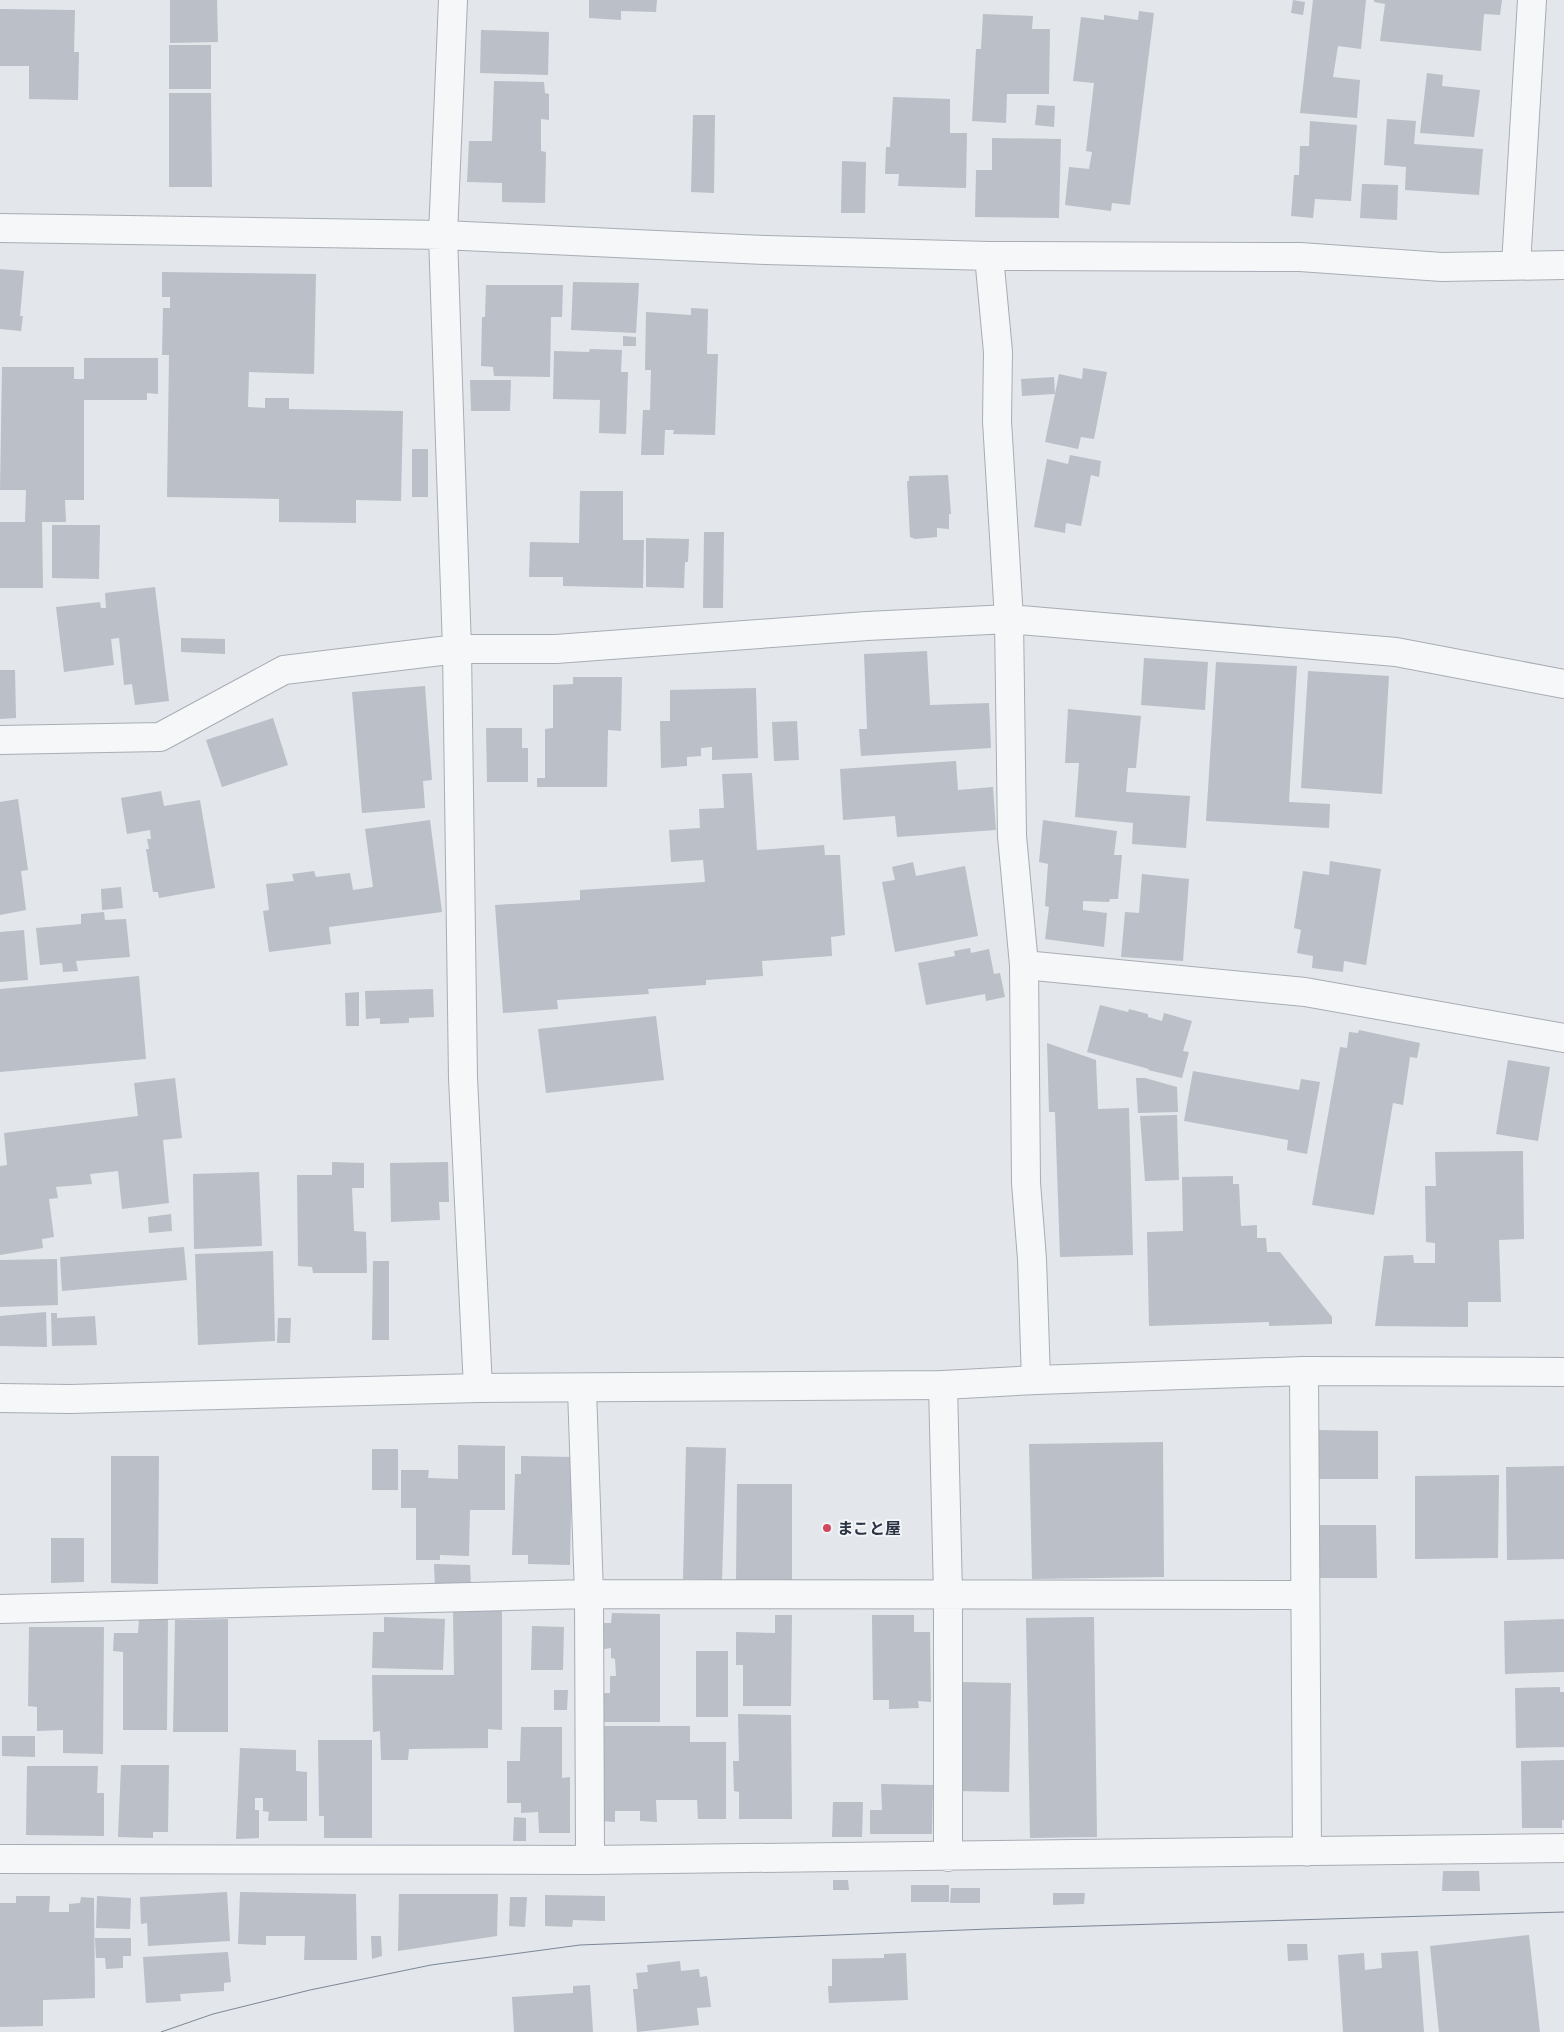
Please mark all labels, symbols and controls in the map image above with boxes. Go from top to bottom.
place label: まこと屋 [837,1519,901,1538]
marker: まこと屋 [821,1522,833,1534]

